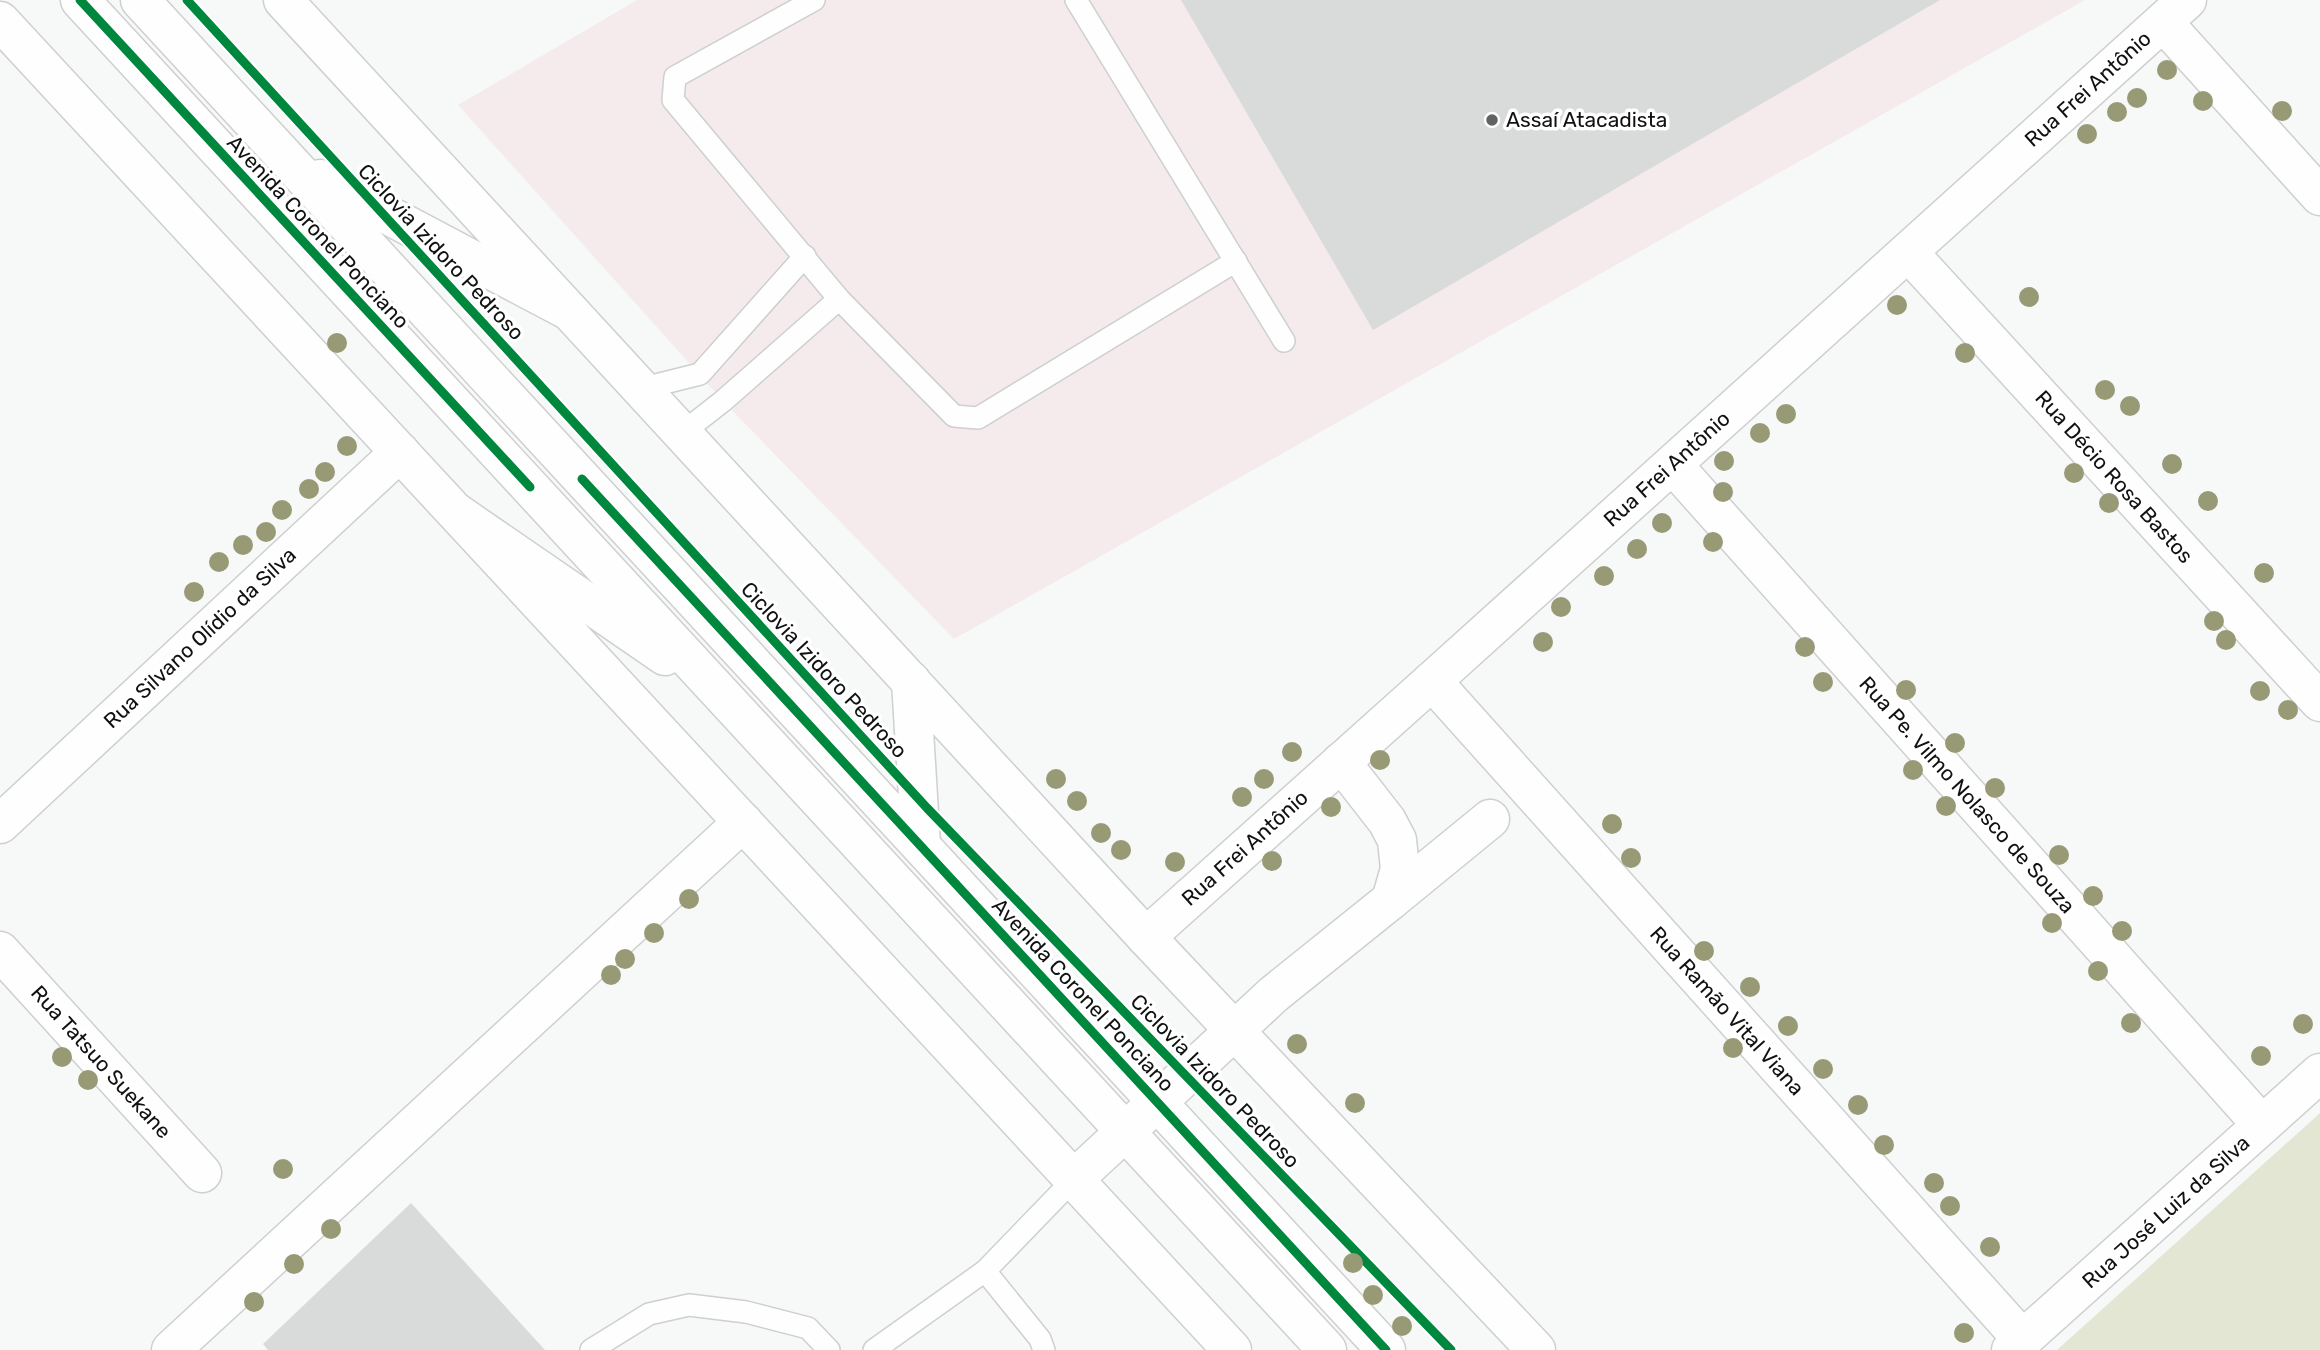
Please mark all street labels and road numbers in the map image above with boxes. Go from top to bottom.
street label: Rua Frei Antônio [2019,25,2156,152]
street label: Avenida Coronel Ponciano [222,130,415,334]
street label: Ciclovia Izidoro Pedroso [353,158,530,345]
street label: Rua Décio Rosa Bastos [2030,385,2198,568]
street label: Rua Frei Antônio [1598,405,1735,532]
street label: Rua Silvano Olídio da Silva [98,542,301,733]
street label: Ciclovia Izidoro Pedroso [736,576,913,763]
street label: Rua Pe. Vilmo Nolasco de Souza [1854,671,2080,918]
street label: Rua Frei Antônio [1176,784,1313,911]
street label: Avenida Coronel Ponciano [987,893,1180,1097]
street label: Rua Ramão Vital Viana [1645,921,1810,1100]
street label: Rua Tatsuo Suekane [26,980,177,1143]
street label: Ciclovia Izidoro Pedroso [1126,988,1305,1173]
street label: Rua José Luiz da Silva [2077,1130,2254,1293]

